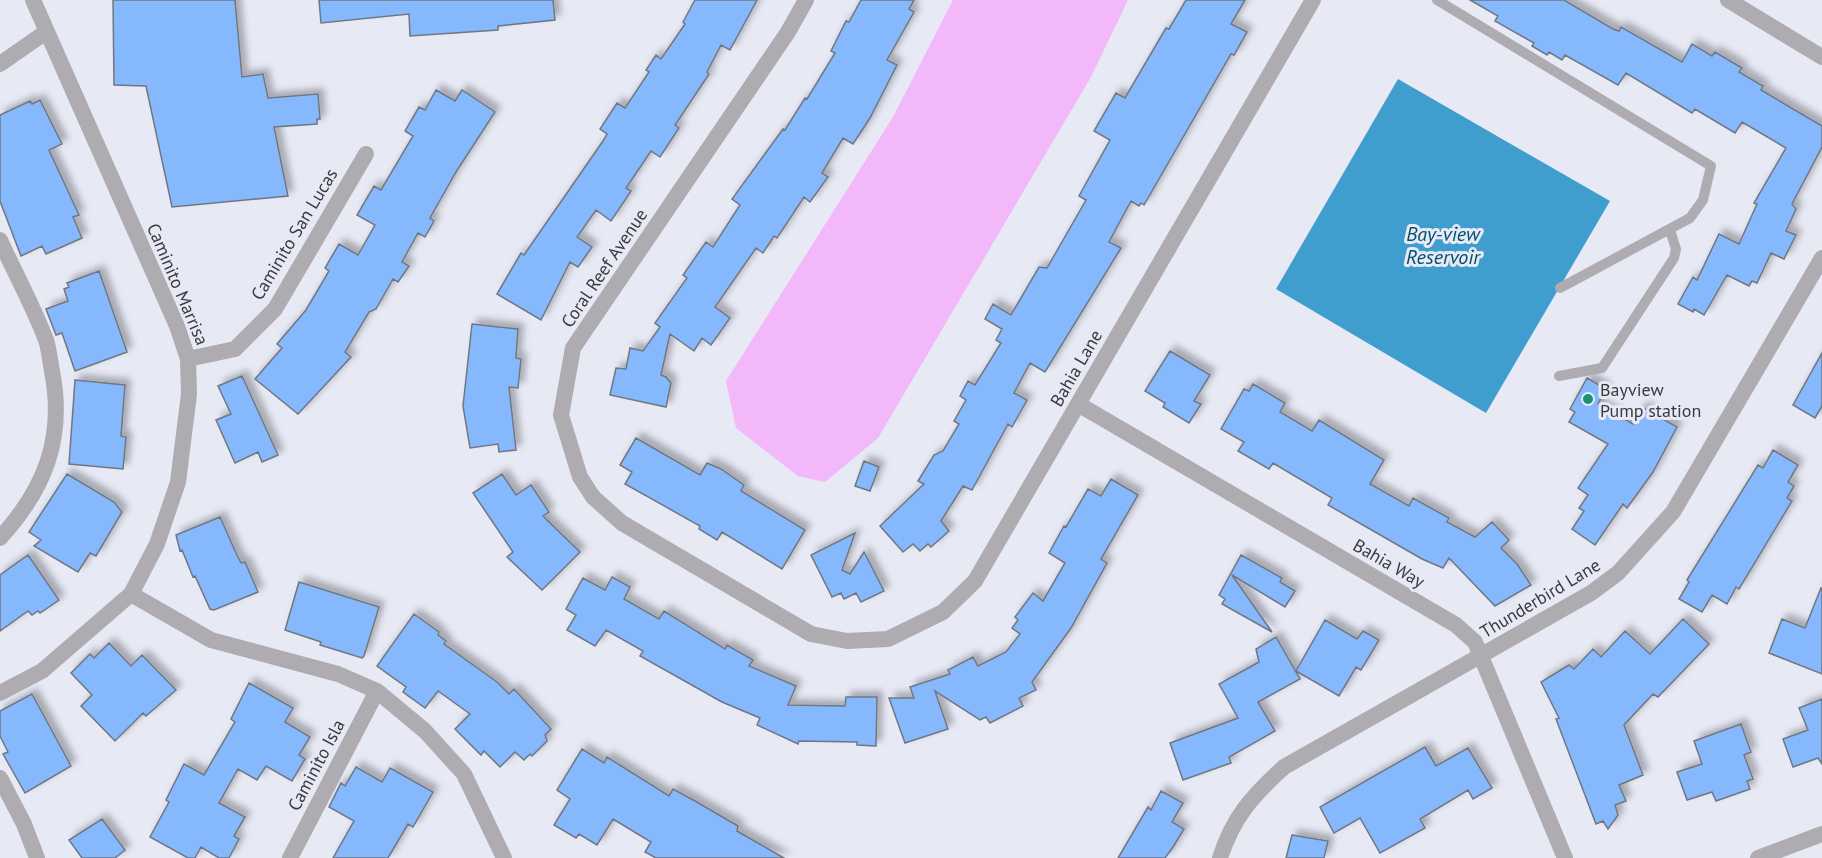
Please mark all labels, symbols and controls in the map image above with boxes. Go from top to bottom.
street label: Caminito San Lucas [246,164,342,304]
street label: Coral Reef Avenue [556,204,652,332]
street label: Caminito Marrisa [142,220,214,348]
water label: Bay-view Reservoir [1406,221,1481,270]
street label: Bahia Lane [1045,326,1107,410]
place label: Bayview Pump station [1600,378,1701,422]
marker: Bayview Pump station [1581,392,1595,406]
street label: Bahia Way [1349,533,1429,593]
street label: Thunderbird Lane [1476,553,1604,643]
street label: Caminito Isla [282,715,350,815]

